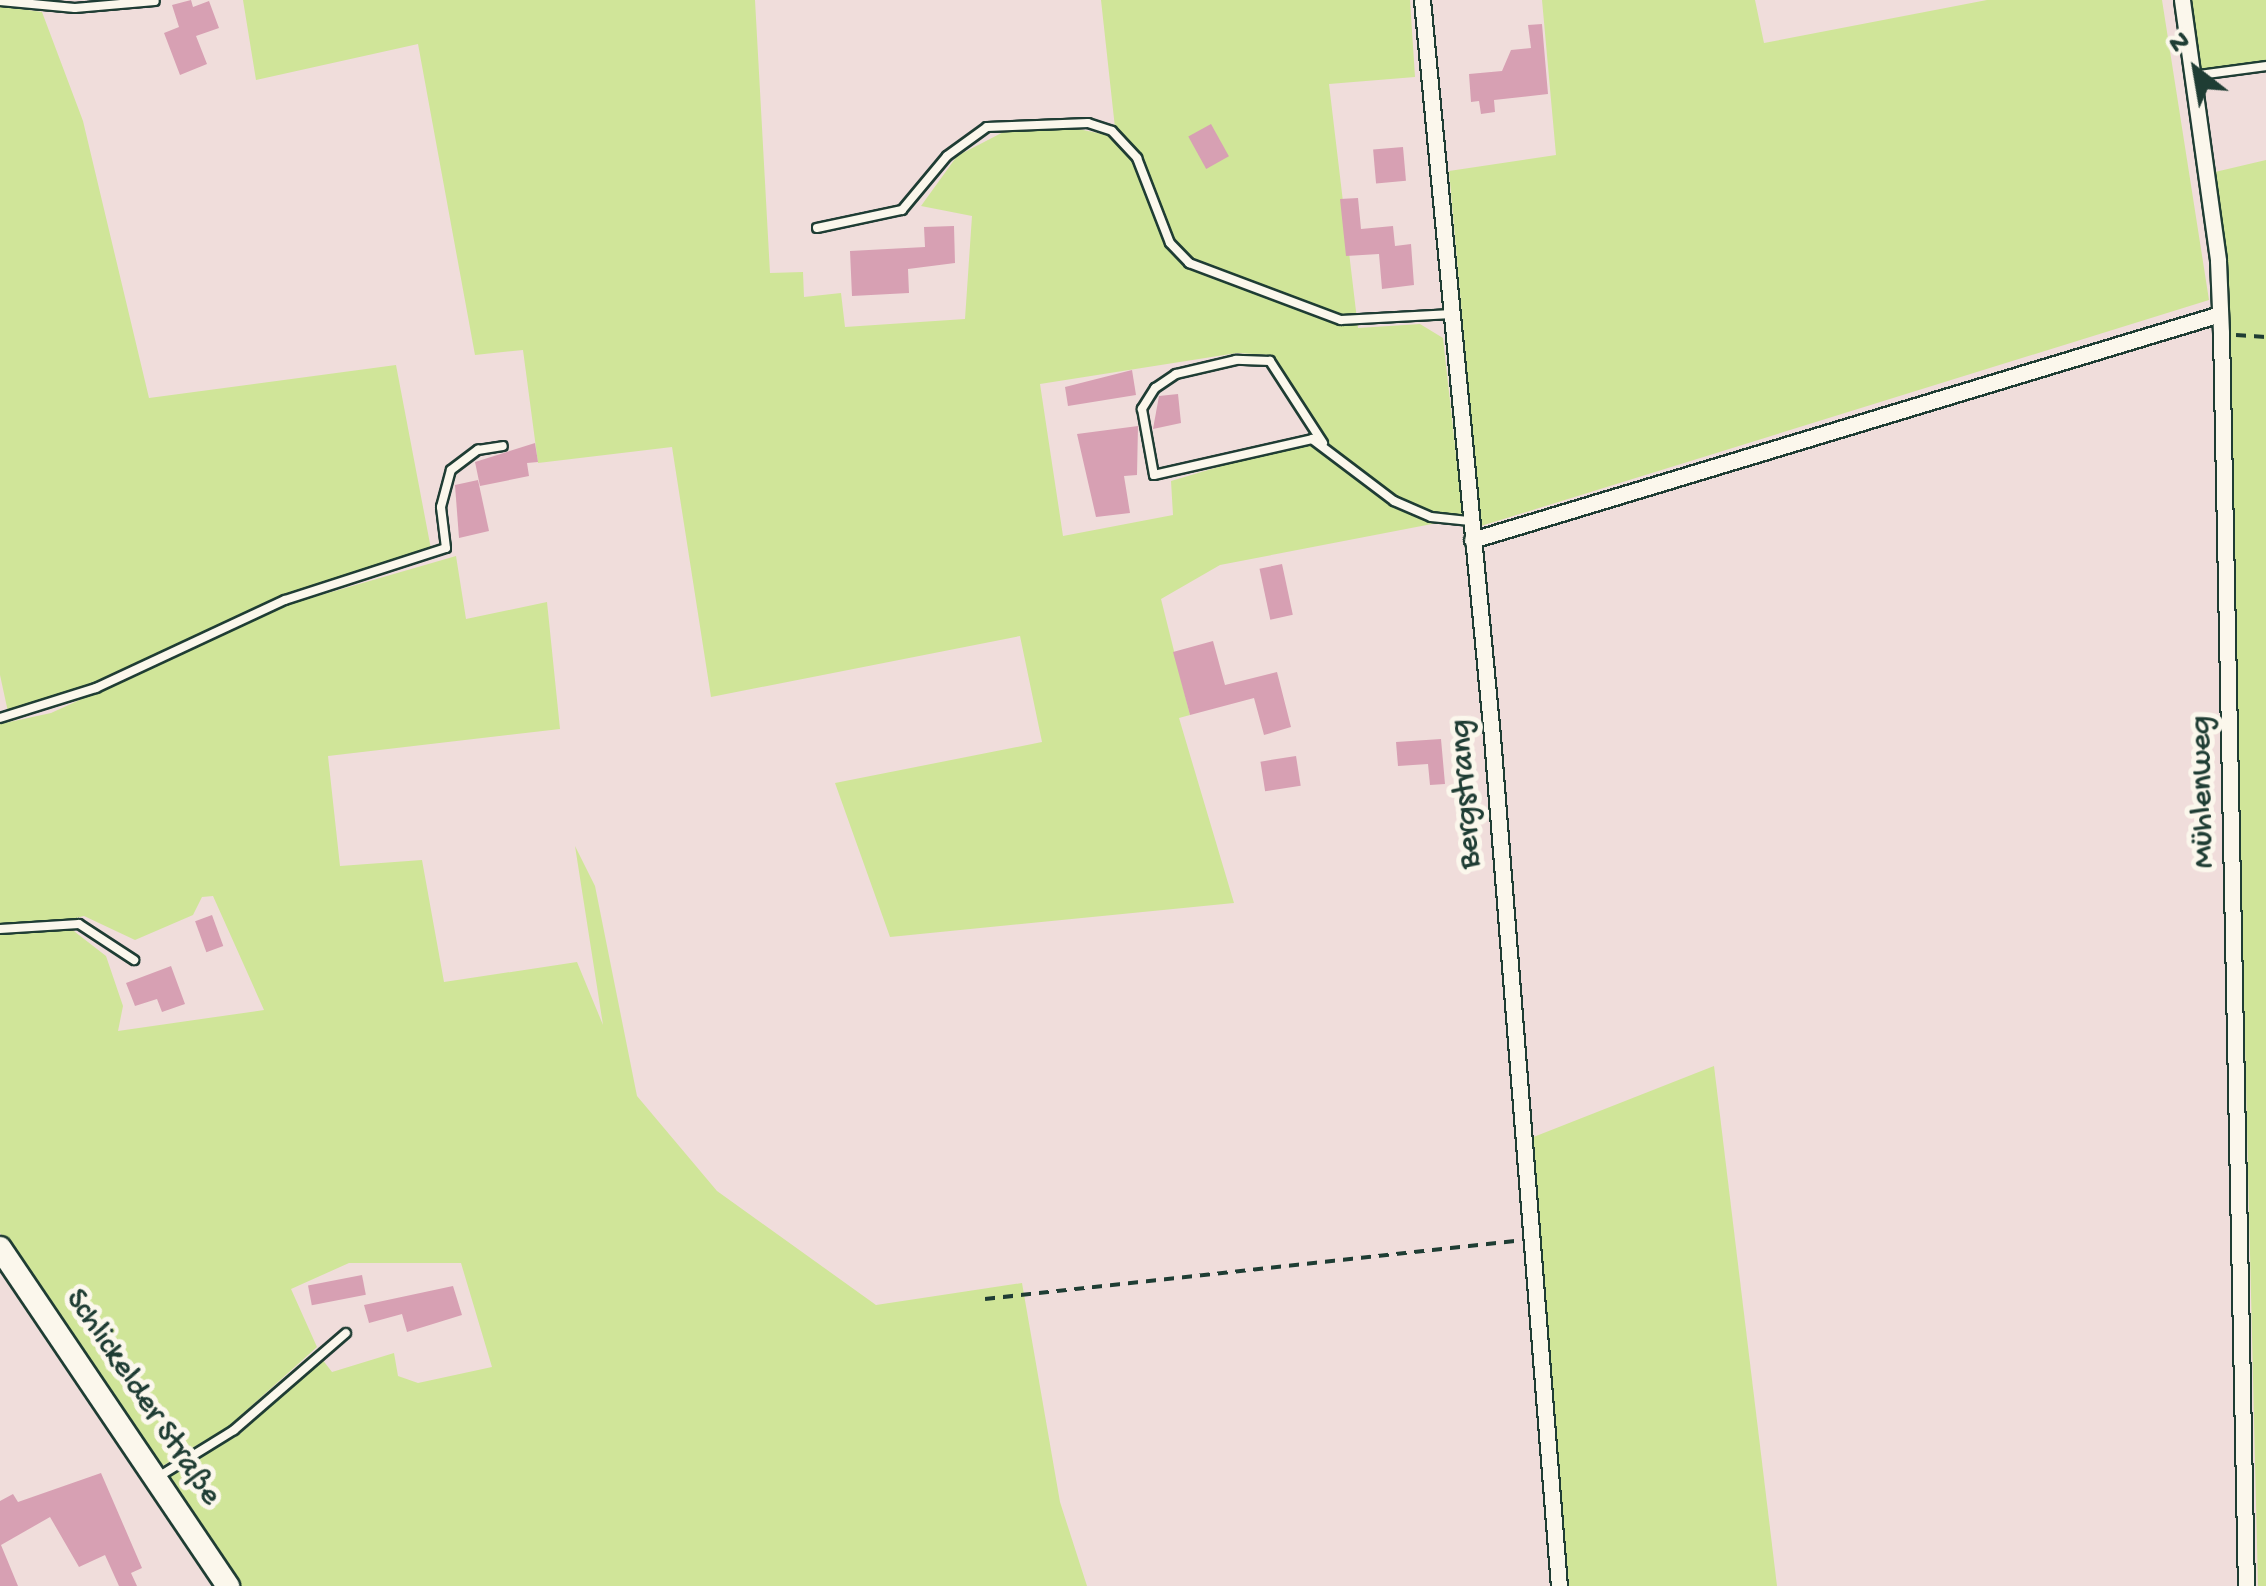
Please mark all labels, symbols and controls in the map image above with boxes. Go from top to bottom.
north arrow [2146,20,2246,120]
text: N [2164,25,2197,63]
street label: Mühlenweg [2183,715,2225,869]
street label: Bergstrang [1443,718,1491,870]
street label: Schlickelder Straße [55,1283,229,1513]

